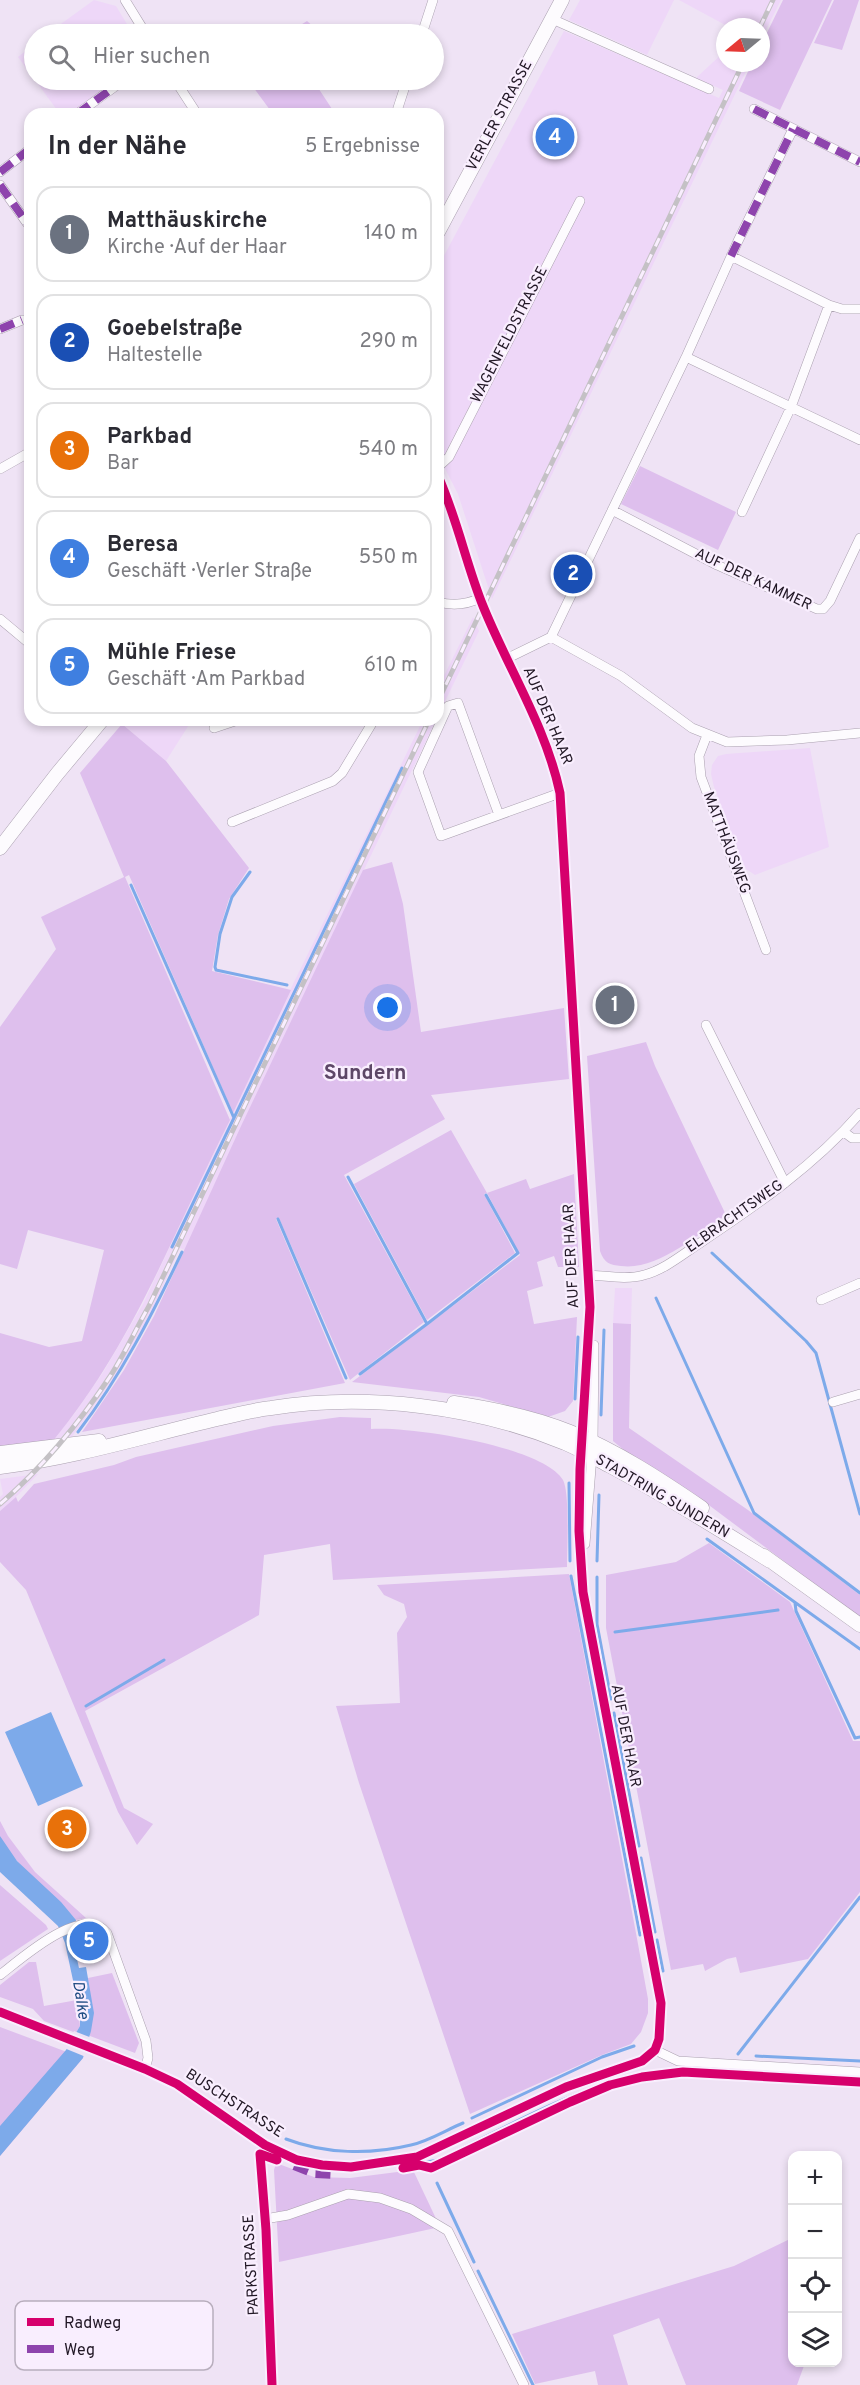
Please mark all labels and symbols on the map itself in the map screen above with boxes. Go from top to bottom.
north arrow [716,18,770,72]
street label: VERLER STRASSE [463,57,537,175]
pin: 4 [536,114,574,160]
street label: WAGENFELDSTRASSE [467,263,553,407]
street label: AUF DER KAMMER [691,545,815,615]
pin: 2 [554,552,592,596]
street label: AUF DER HAAR [518,664,576,768]
street label: MATTHÄUSWEG [698,789,755,897]
pin: 1 [596,982,634,1028]
your location [373,993,402,1022]
district label: Sundern [324,1060,406,1087]
street label: ELBRACHTSWEG [683,1176,787,1258]
street label: AUF DER HAAR [560,1203,584,1309]
street label: STADTRING SUNDERN [591,1451,733,1543]
street label: AUF DER HAAR [606,1683,644,1789]
pin: 3 [48,1806,86,1852]
pin: 5 [70,1918,109,1964]
water label: Dalke [67,1979,93,2021]
street label: BUSCHSTRASSE [181,2065,287,2143]
street label: PARKSTRASSE [240,2214,264,2316]
legend [15,2301,213,2370]
text: Radweg [64,2314,121,2334]
text: Weg [64,2341,95,2361]

